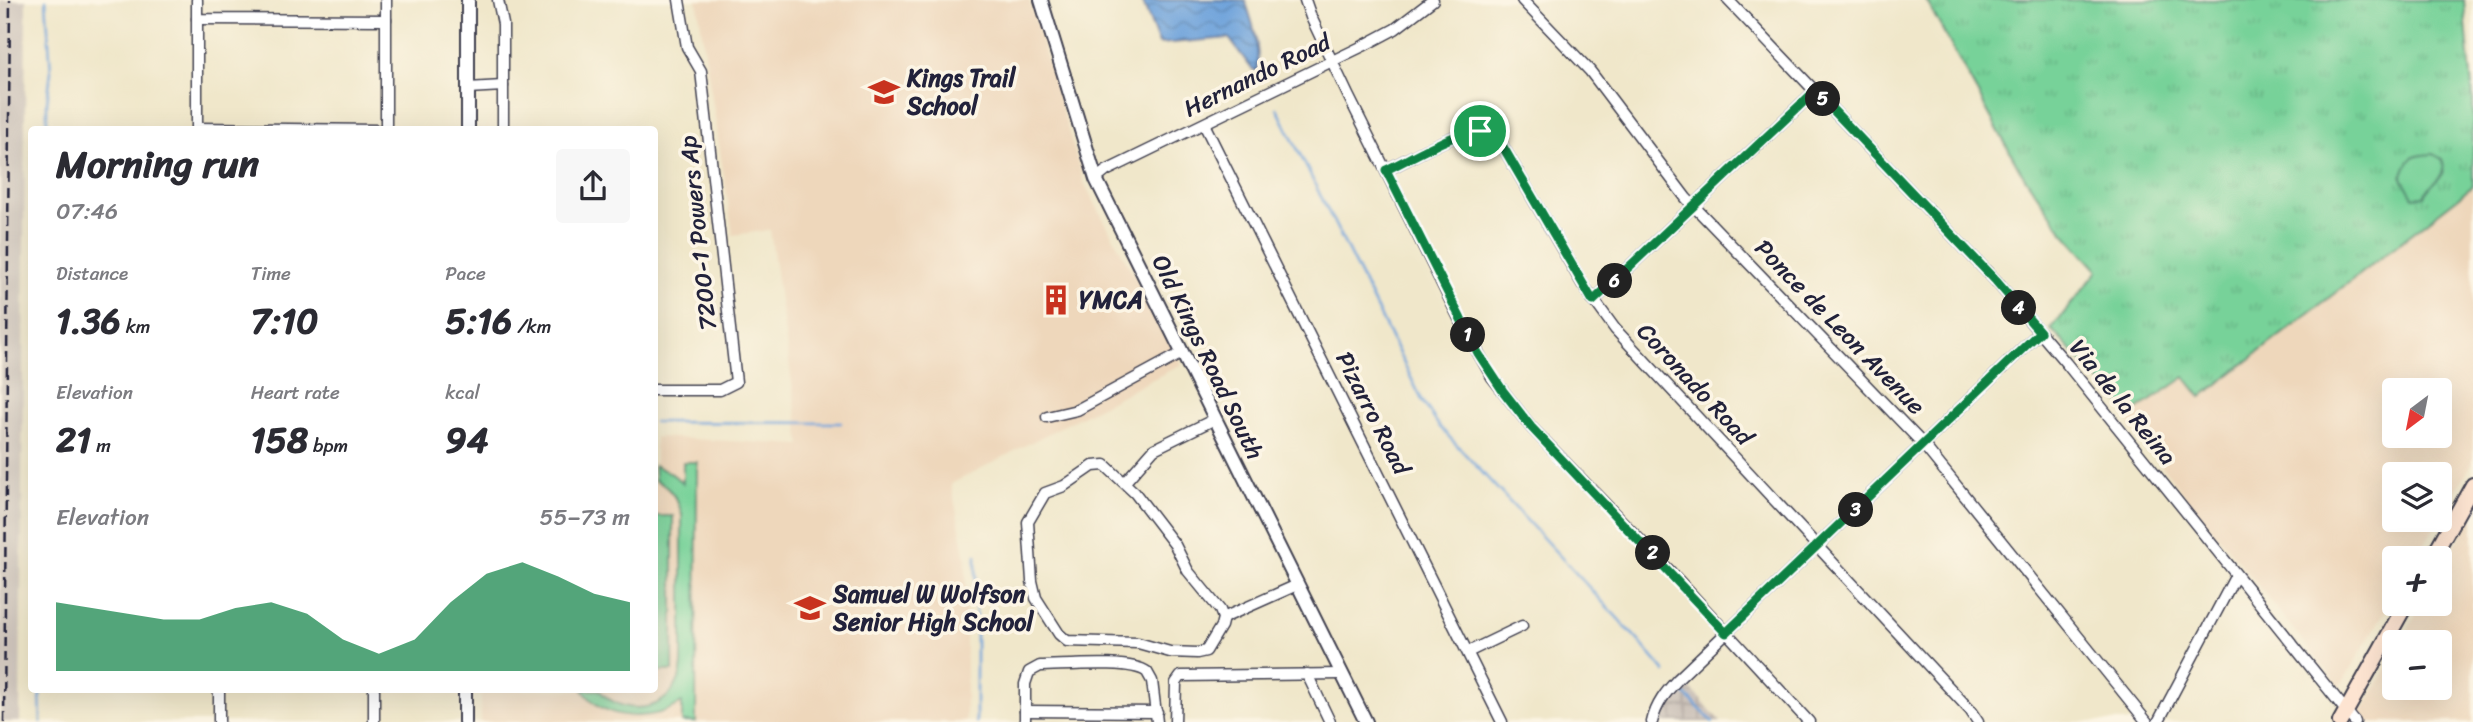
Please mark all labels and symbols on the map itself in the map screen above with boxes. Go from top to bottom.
street label: Hernando Road [1176,21,1339,129]
place label: Kings Trail School [906,57,1016,127]
school or university icon: Kings Trail School [867,75,901,109]
pin: 5 [1806,82,1840,116]
pin [1450,101,1510,161]
street label: 7200-1 Powers Ap [667,133,729,332]
street label: Ponce de Leon Avenue [1744,229,1936,425]
street label: Old Kings Road South [1140,247,1276,467]
pin: 6 [1598,264,1632,298]
place label: YMCA [1079,279,1143,321]
building icon: YMCA [1039,283,1073,317]
pin: 4 [2002,290,2036,326]
street label: Coronado Road [1626,312,1765,457]
pin: 1 [1450,318,1486,352]
street label: Via de la Reina [2058,329,2188,475]
street label: Pizarro Road [1324,344,1423,484]
north arrow [2382,378,2452,448]
pin: 3 [1839,492,1874,528]
pin: 2 [1636,536,1670,570]
place label: Samuel W Wolfson Senior High School [832,573,1034,643]
school or university icon: Samuel W Wolfson Senior High School [793,591,827,625]

